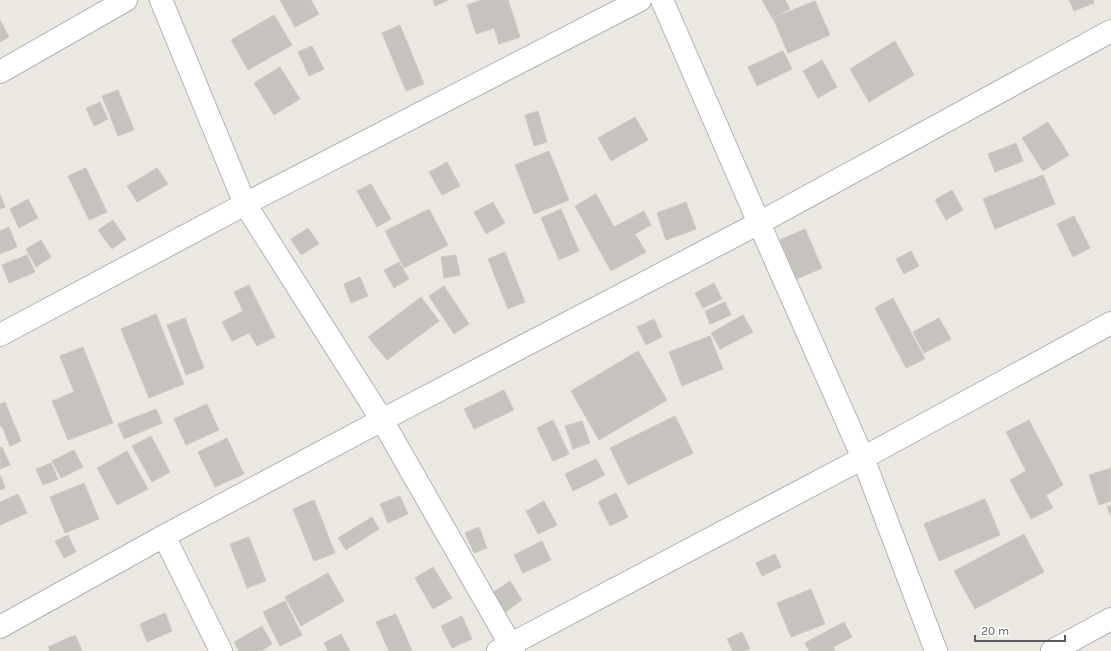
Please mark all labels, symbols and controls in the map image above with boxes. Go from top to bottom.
scale bar [975,617,1065,643]
text: 20 m [981,624,1009,638]

